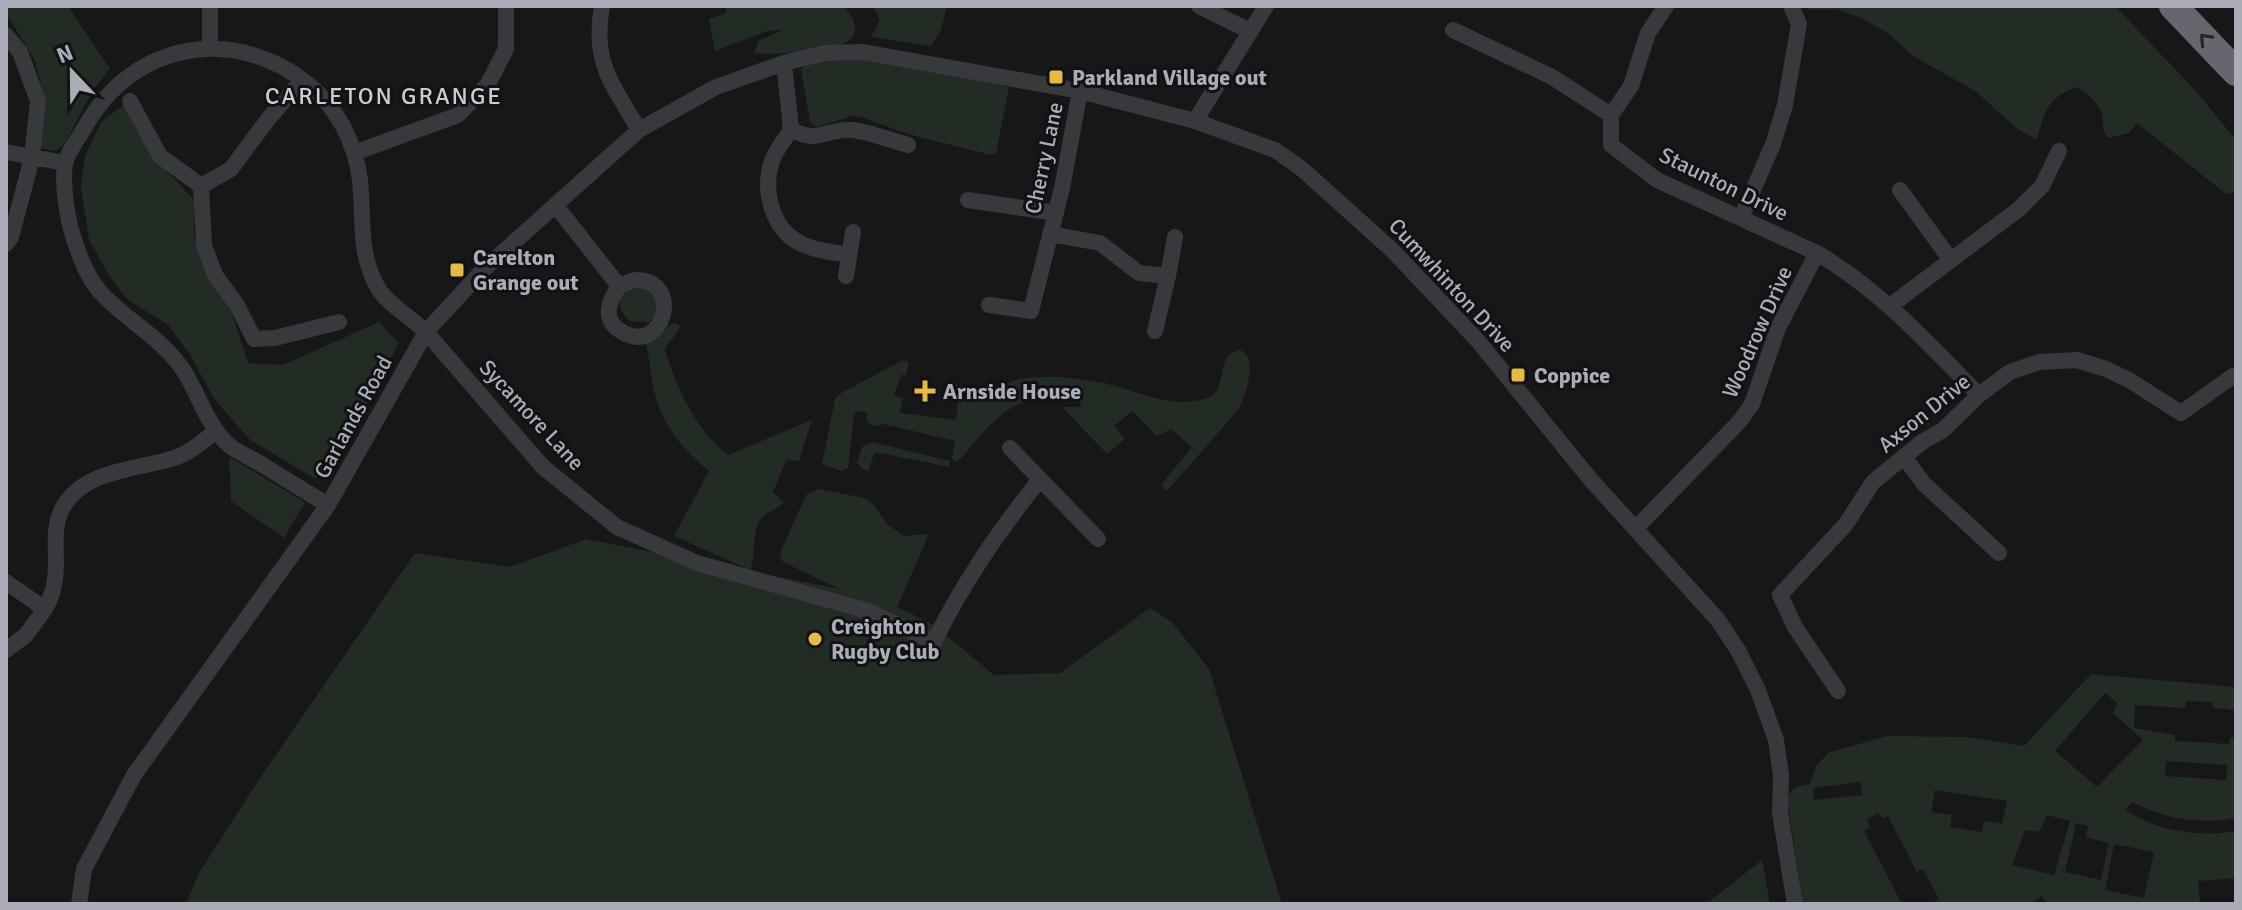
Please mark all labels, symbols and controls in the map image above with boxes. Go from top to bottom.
north arrow [32,32,112,112]
one-way arrow [2199,34,2214,48]
text: N [53,39,77,69]
place label: Parkland Village out [1072,64,1267,91]
marker: Parkland Village out [1047,68,1065,86]
district label: CARLETON GRANGE [265,81,503,111]
street label: Cherry Lane [1019,100,1069,216]
street label: Staunton Drive [1655,141,1793,227]
street label: Cumwhinton Drive [1383,212,1521,358]
place label: Carelton Grange out [473,244,579,296]
marker: Carelton Grange out [448,261,466,279]
street label: Woodrow Drive [1716,262,1798,402]
street label: Garlands Road [308,351,398,483]
street label: Sycamore Lane [474,354,590,476]
place label: Coppice [1534,362,1610,389]
marker: Coppice [1509,366,1527,384]
street label: Axson Drive [1872,368,1976,458]
place label: Arnside House [943,378,1081,405]
marker: Arnside House [914,380,936,402]
place label: Creighton Rugby Club [831,613,940,665]
marker: Creighton Rugby Club [806,630,824,648]

